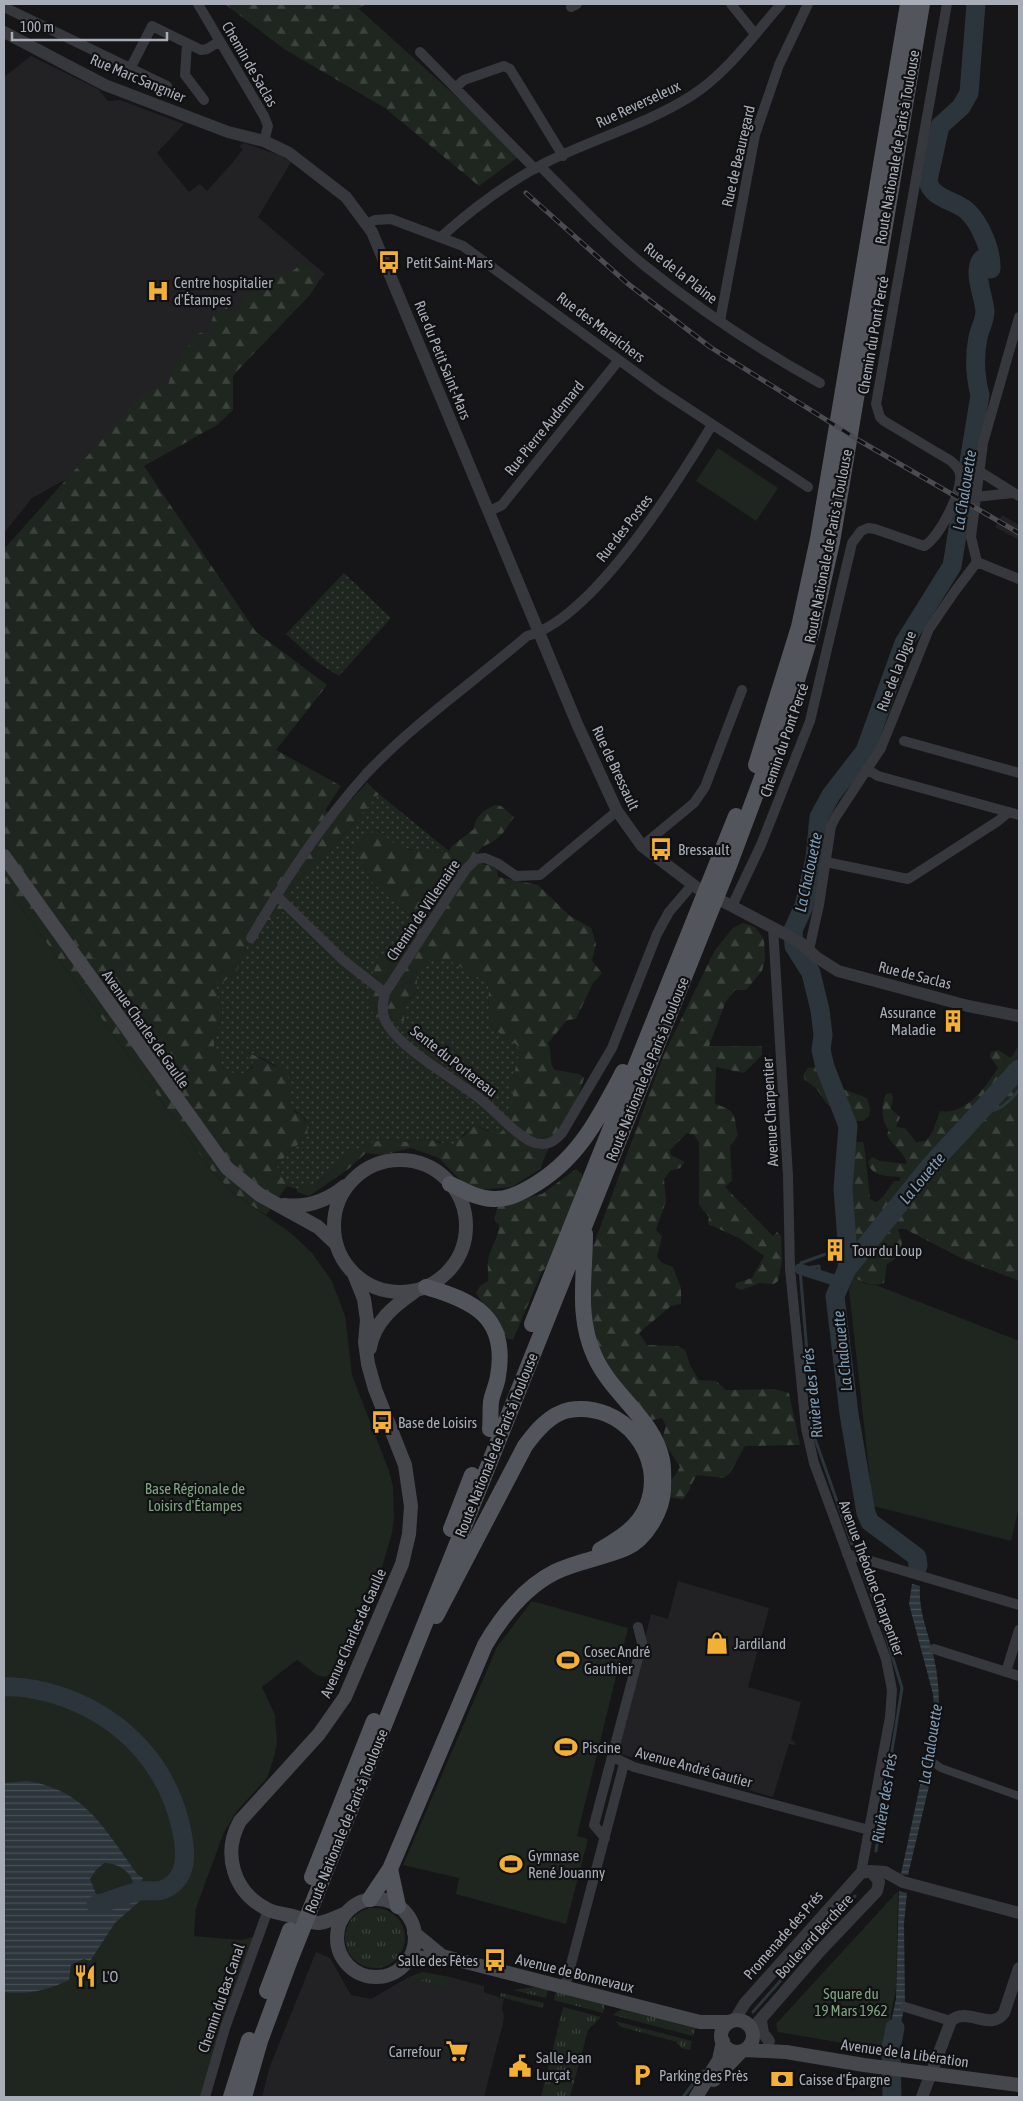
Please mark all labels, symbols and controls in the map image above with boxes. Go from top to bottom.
scale bar [12,10,168,42]
text: 100 m [20,18,54,35]
street label: Chemin de Saclas [219,18,281,110]
street label: Route Nationale de Paris à Toulouse [872,48,922,245]
street label: Rue Marc Sangnier [88,50,189,106]
street label: Rue Reverseleux [593,77,683,131]
street label: Rue de Beauregard [718,104,758,208]
street label: Rue de la Plaine [641,239,721,307]
bus stop icon: Petit Saint-Mars [376,249,402,275]
place label: Petit Saint-Mars [406,254,493,271]
place label: Centre hospitalier d'Étampes [174,274,273,308]
street label: Chemin du Pont Percé [854,274,892,395]
hospital icon: Centre hospitalier d'Étampes [145,278,171,304]
street label: Rue des Maraichers [554,288,648,366]
street label: Rue du Petit Saint-Mars [411,298,475,422]
street label: Rue Pierre Audemard [501,377,587,479]
street label: Route Nationale de Paris à Toulouse [801,448,855,644]
water label: La Chalouette [949,449,979,531]
street label: Rue des Postes [592,491,656,565]
street label: Rue de la Digue [873,628,919,714]
street label: Chemin du Pont Percé [757,681,812,799]
street label: Rue de Bressault [589,723,643,813]
water label: La Chalouette [791,830,825,914]
bus stop icon: Bressault [648,836,674,862]
place label: Bressault [678,841,729,858]
street label: Chemin de Villemaire [383,856,463,964]
street label: Rue de Saclas [877,958,953,992]
street label: Avenue Charles de Gaulle [99,967,193,1091]
street label: Route Nationale de Paris à Toulouse [602,974,692,1163]
place label: Assurance Maladie [880,1004,936,1038]
building icon: Assurance Maladie [940,1008,966,1034]
street label: Sente du Portereau [407,1022,501,1100]
street label: Avenue Charpentier [759,1056,781,1167]
water label: La Louette [896,1149,948,1207]
building icon: Tour du Loup [822,1237,848,1263]
place label: Tour du Loup [852,1242,922,1259]
water label: La Chalouette [829,1310,855,1392]
water label: Rivière des Prés [798,1347,826,1439]
street label: Route Nationale de Paris à Toulouse [451,1350,541,1539]
bus stop icon: Base de Loisirs [369,1409,395,1435]
place label: Base de Loisirs [398,1414,477,1431]
park label: Base Régionale de Loisirs d'Étampes [145,1480,245,1514]
street label: Avenue Théodore Charpentier [836,1498,908,1658]
street label: Avenue Charles de Gaulle [317,1566,389,1700]
shop icon: Jardiland [704,1630,730,1656]
place label: Jardiland [734,1635,786,1652]
place label: Cosec André Gauthier [584,1643,651,1677]
sports icon: Cosec André Gauthier [555,1647,581,1673]
water label: La Chalouette [915,1703,945,1785]
street label: Route Nationale de Paris à Toulouse [301,1726,391,1915]
sports icon: Piscine [553,1734,579,1760]
place label: Piscine [582,1739,621,1756]
street label: Avenue André Gautier [634,1743,755,1791]
water label: Rivière des Prés [868,1752,900,1844]
place label: Gymnase René Jouanny [528,1847,605,1881]
sports icon: Gymnase René Jouanny [498,1851,524,1877]
street label: Promenade des Prés [740,1887,826,1983]
street label: Boulevard Berchère [772,1890,856,1982]
street label: Chemin du Bas Canal [194,1941,248,2055]
bus stop icon: Salle des Fêtes [482,1947,508,1973]
street label: Avenue de Bonnevaux [514,1950,636,1996]
place label: Salle des Fêtes [398,1952,478,1969]
restaurant icon: L'O [72,1963,98,1989]
place label: L'O [102,1968,119,1985]
park label: Square du 19 Mars 1962 [814,1985,888,2019]
street label: Avenue de la Libération [840,2036,970,2070]
supermarket icon: Carrefour [444,2038,470,2064]
place label: Carrefour [389,2043,442,2060]
place label: Salle Jean Lurçat [536,2049,592,2083]
public building icon: Salle Jean Lurçat [507,2053,533,2079]
parking icon: Parking des Près [629,2062,655,2088]
bank icon: Caisse d'Épargne [769,2066,795,2092]
place label: Parking des Près [659,2067,748,2084]
place label: Caisse d'Épargne [799,2071,890,2088]

